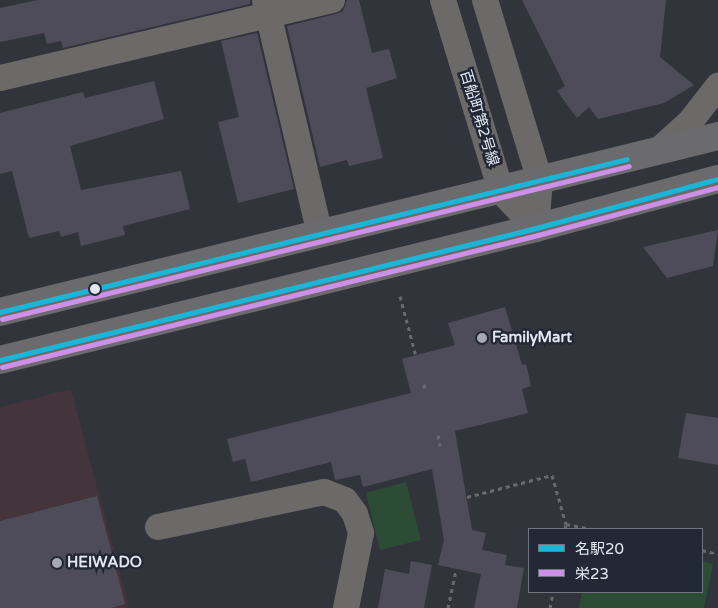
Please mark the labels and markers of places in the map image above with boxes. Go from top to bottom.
unlabelled marker [90,284,100,294]
place label: FamilyMart [492,329,572,347]
marker: FamilyMart [476,332,488,344]
place label: HEIWADO [67,554,142,572]
marker: HEIWADO [51,557,63,569]

